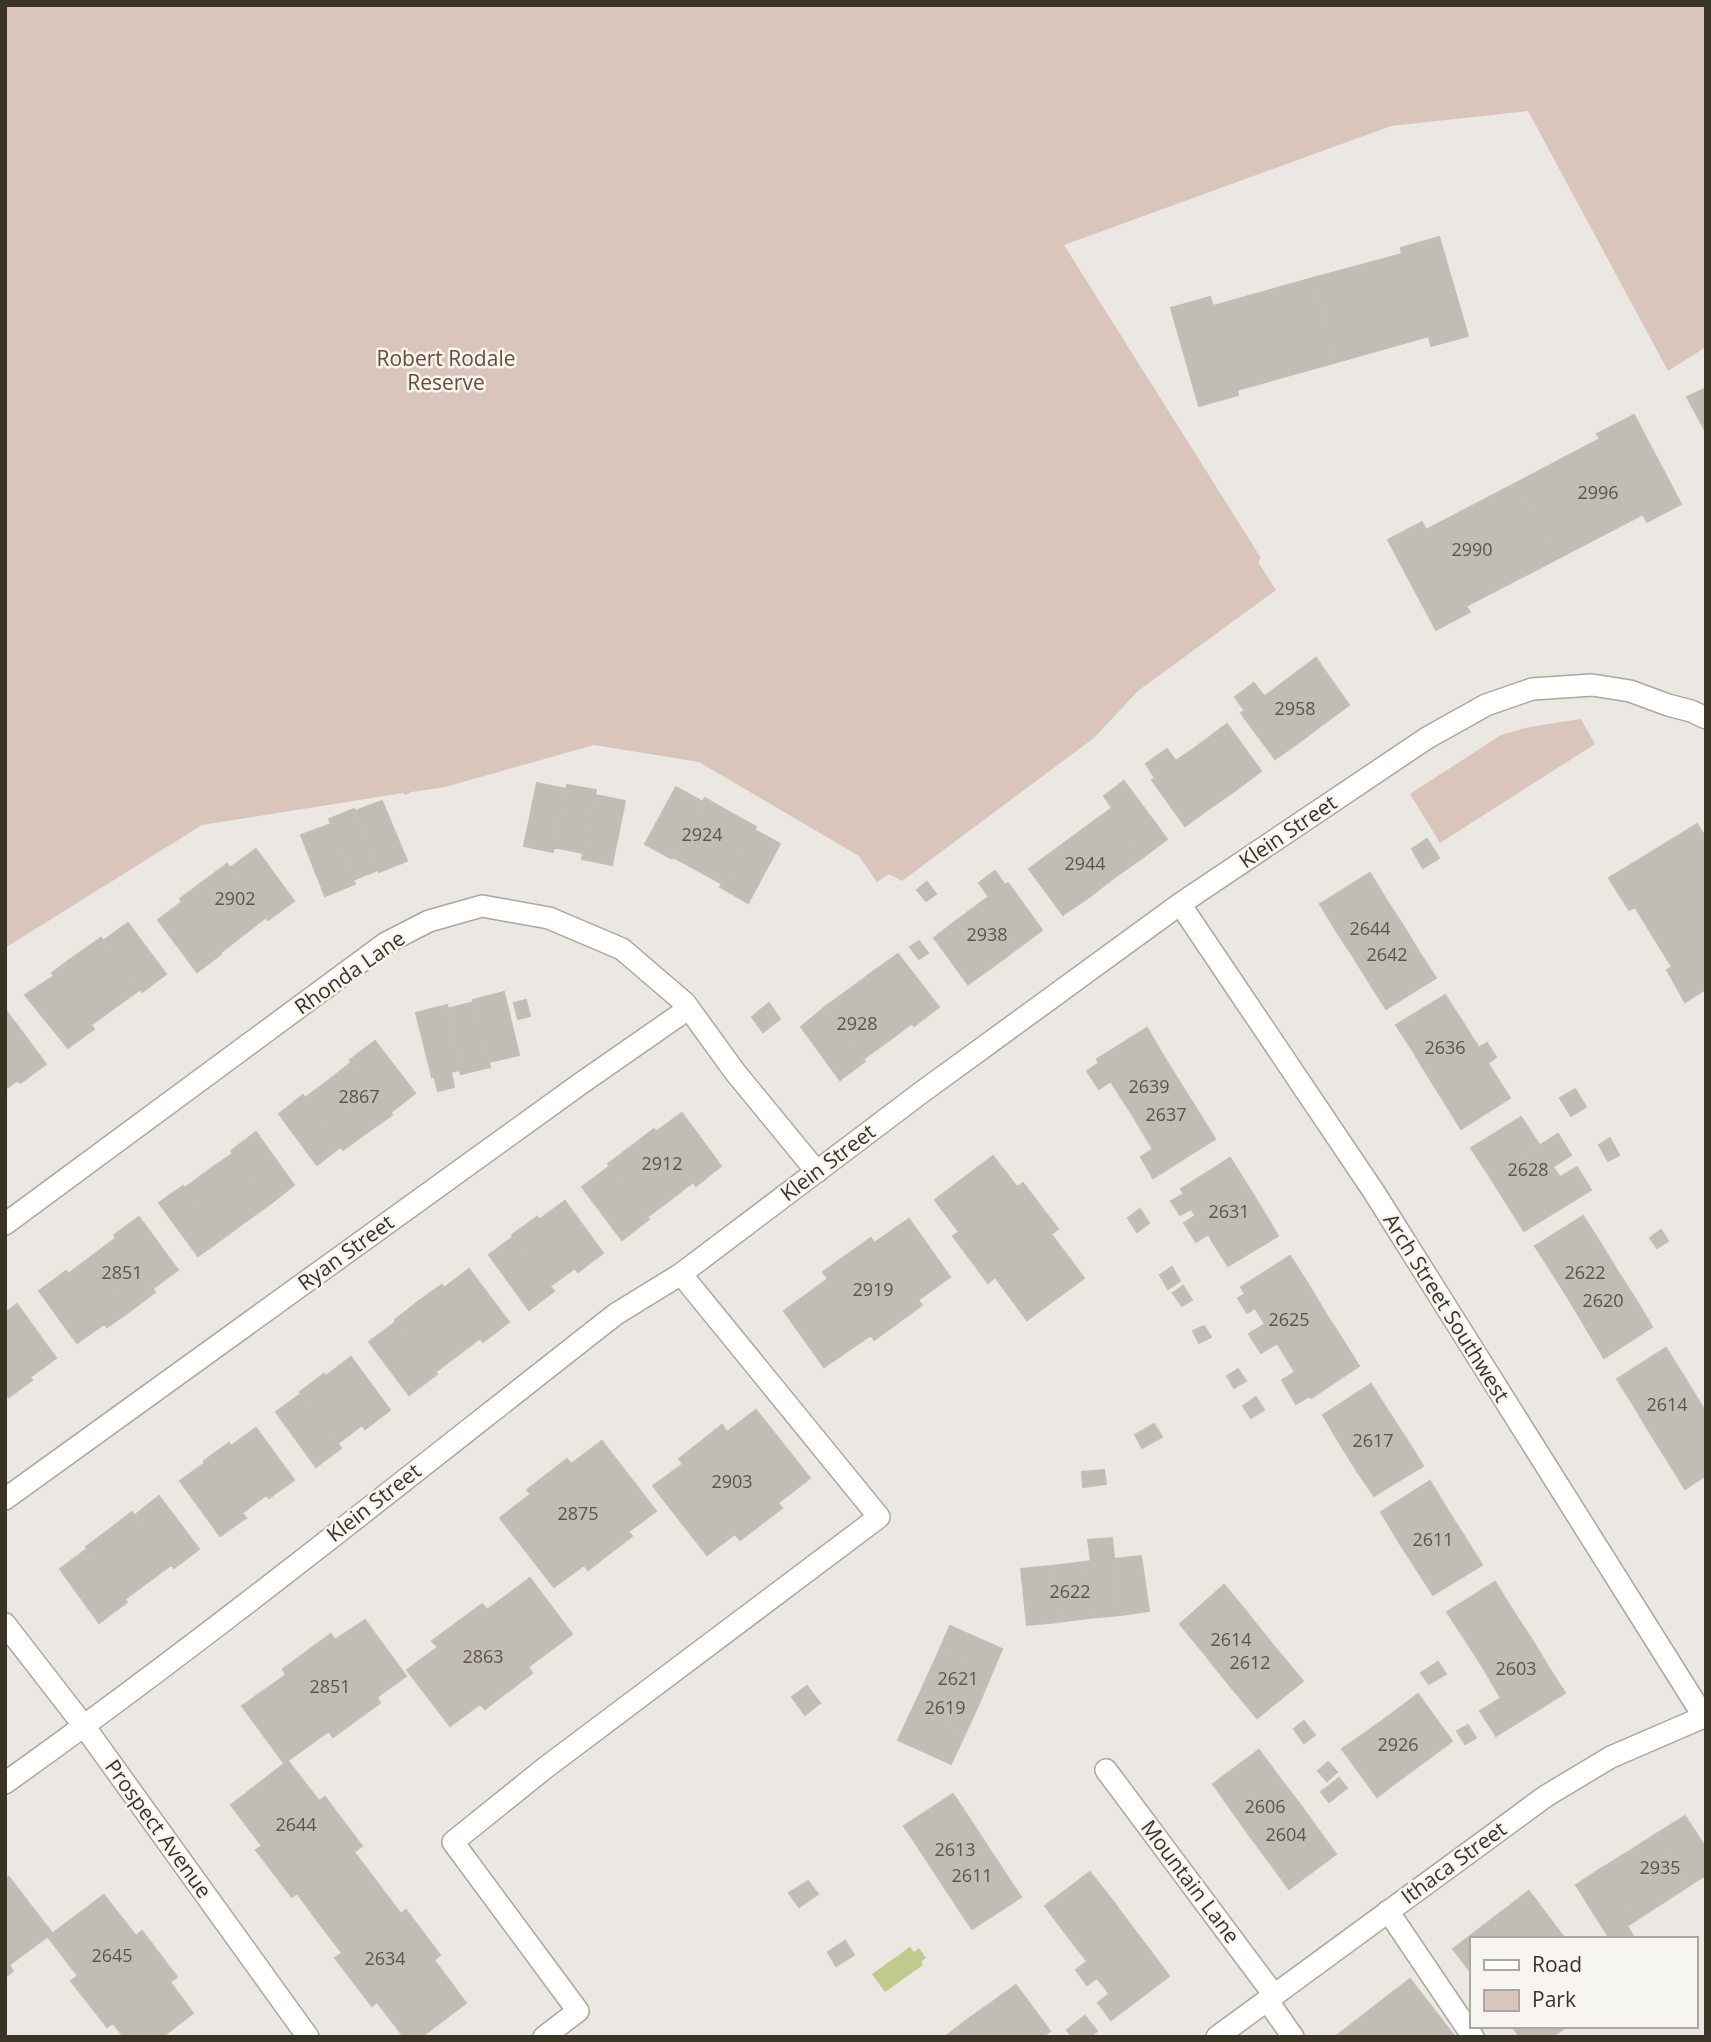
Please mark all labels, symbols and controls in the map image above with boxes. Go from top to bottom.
park label: Robert Rodale Reserve [377,344,515,396]
house number: 2996 [1577,480,1619,504]
house number: 2990 [1451,537,1493,561]
house number: 2958 [1274,696,1316,720]
street label: Klein Street [1233,788,1342,874]
house number: 2924 [681,822,723,846]
house number: 2944 [1064,851,1106,875]
house number: 2902 [214,886,256,910]
house number: 2644 [1349,916,1391,940]
house number: 2938 [966,922,1008,946]
street label: Rhonda Lane [289,924,410,1021]
house number: 2642 [1366,942,1408,966]
house number: 2928 [836,1011,878,1035]
house number: 2636 [1424,1035,1466,1059]
house number: 2639 [1128,1074,1170,1098]
house number: 2867 [338,1084,380,1108]
house number: 2637 [1145,1102,1187,1126]
street label: Klein Street [774,1117,881,1207]
house number: 2912 [641,1151,683,1175]
house number: 2628 [1507,1157,1549,1181]
house number: 2631 [1208,1199,1250,1223]
street label: Ryan Street [292,1208,399,1296]
street label: Arch Street Southwest [1377,1208,1516,1407]
house number: 2851 [101,1260,143,1284]
house number: 2622 [1564,1260,1606,1284]
house number: 2919 [852,1277,894,1301]
house number: 2620 [1582,1288,1624,1312]
house number: 2625 [1268,1307,1310,1331]
house number: 2614 [1646,1392,1688,1416]
house number: 2617 [1352,1428,1394,1452]
street label: Klein Street [321,1457,426,1548]
house number: 2903 [711,1469,753,1493]
house number: 2875 [557,1501,599,1525]
house number: 2611 [1412,1527,1454,1551]
house number: 2622 [1049,1579,1091,1603]
house number: 2614 [1210,1627,1252,1651]
house number: 2863 [462,1644,504,1668]
house number: 2612 [1229,1650,1271,1674]
house number: 2603 [1495,1656,1537,1680]
house number: 2621 [937,1666,979,1690]
house number: 2851 [309,1674,351,1698]
house number: 2619 [924,1695,966,1719]
house number: 2926 [1377,1732,1419,1756]
street label: Prospect Avenue [99,1754,219,1903]
house number: 2606 [1244,1794,1286,1818]
house number: 2644 [275,1812,317,1836]
street label: Mountain Lane [1135,1814,1246,1949]
street label: Ithaca Street [1395,1815,1512,1910]
house number: 2604 [1265,1822,1307,1846]
house number: 2613 [934,1837,976,1861]
house number: 2935 [1639,1855,1681,1879]
house number: 2611 [951,1863,993,1887]
legend [1470,1937,1697,2028]
house number: 2645 [91,1943,133,1967]
house number: 2634 [364,1946,406,1970]
text: Road [1532,1950,1582,1978]
text: Park [1532,1985,1576,2013]

